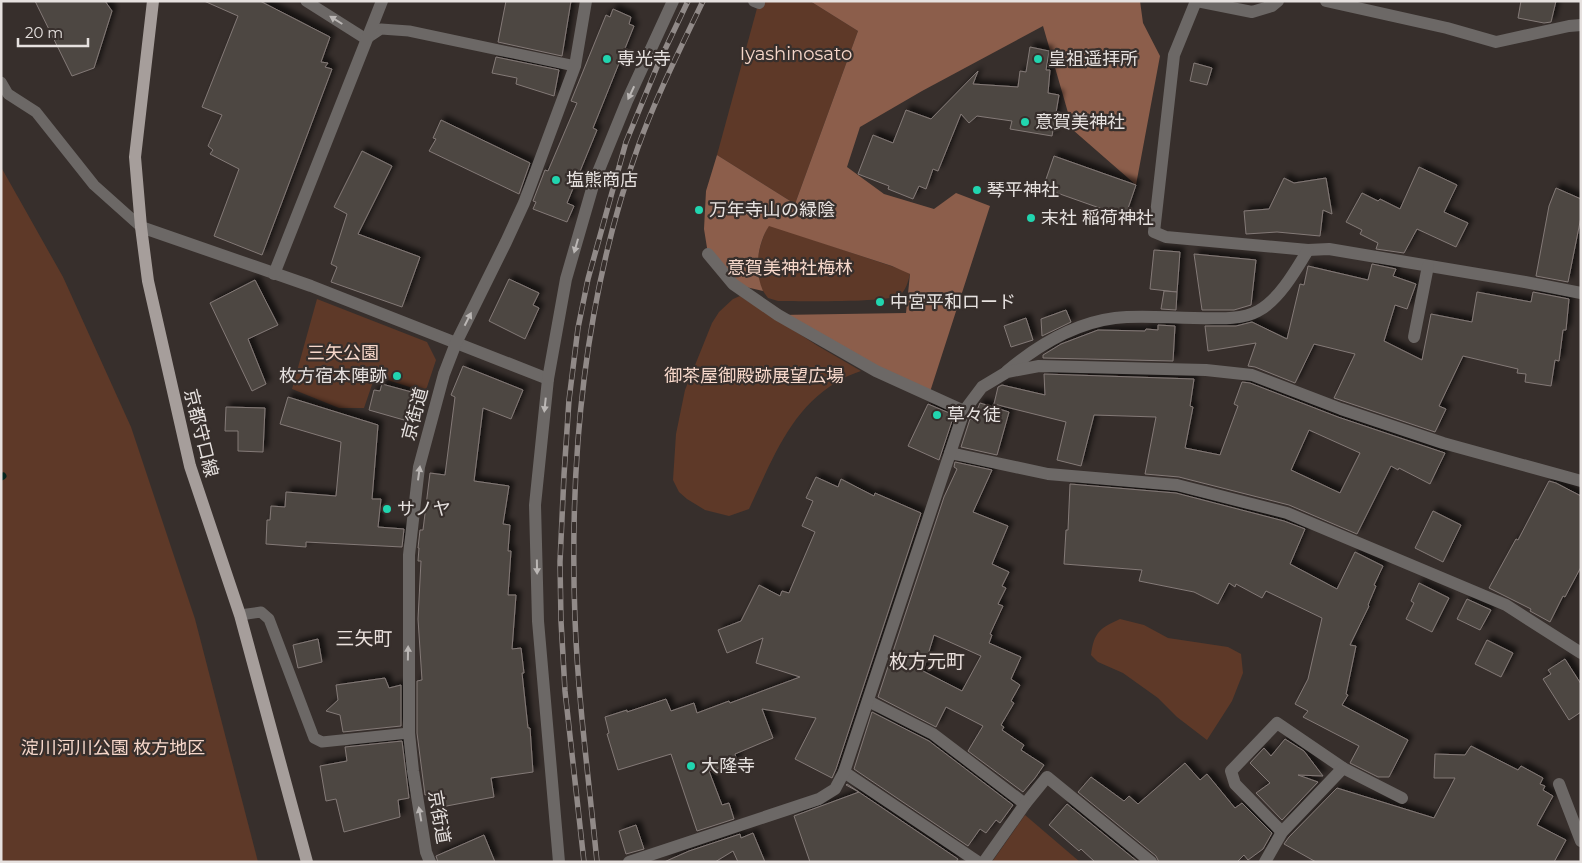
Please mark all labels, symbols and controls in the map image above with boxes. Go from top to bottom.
scale bar [18,15,88,47]
one-way arrow [329,16,342,25]
text: 20 m [25,23,63,42]
park label: Iyashinosato [740,43,852,65]
place label: 専光寺 [617,48,671,70]
place label: 皇祖遥拝所 [1048,48,1138,70]
marker: 専光寺 [601,53,613,65]
marker: 皇祖遥拝所 [1032,53,1044,65]
one-way arrow [627,86,635,100]
place label: 意賀美神社 [1035,111,1125,133]
marker: 意賀美神社 [1019,116,1031,128]
place label: 塩熊商店 [566,169,638,191]
marker: 塩熊商店 [550,174,562,186]
place label: 琴平神社 [987,179,1059,201]
marker: 琴平神社 [971,184,983,196]
place label: 万年寺山の緑陰 [709,199,835,221]
marker: 万年寺山の緑陰 [693,204,705,216]
place label: 末社 稲荷神社 [1041,207,1154,229]
marker: 末社 稲荷神社 [1025,212,1037,224]
one-way arrow [572,238,580,253]
park label: 意賀美神社梅林 [727,257,853,279]
place label: 中宮平和ロード [890,291,1016,313]
marker: 中宮平和ロード [874,296,886,308]
one-way arrow [464,312,472,326]
park label: 三矢公園 [307,342,379,364]
place label: 枚方宿本陣跡 [279,365,387,387]
park label: 御茶屋御殿跡展望広場 [664,365,844,387]
marker: 枚方宿本陣跡 [391,370,403,382]
street label: 京街道 [397,385,433,443]
street label: 京都守口線 [179,387,223,479]
one-way arrow [541,397,549,413]
place label: 草々徒 [947,404,1001,426]
marker: 草々徒 [931,409,943,421]
one-way arrow [415,465,423,481]
place label: サノヤ [397,498,451,520]
marker: サノヤ [381,503,393,515]
one-way arrow [533,559,541,575]
district label: 三矢町 [335,627,393,650]
one-way arrow [404,644,412,660]
district label: 枚方元町 [889,650,965,673]
park label: 淀川河川公園 枚方地区 [21,737,205,759]
place label: 大隆寺 [701,755,755,777]
marker: 大隆寺 [685,760,697,772]
street label: 京街道 [423,789,455,845]
one-way arrow [415,806,423,822]

